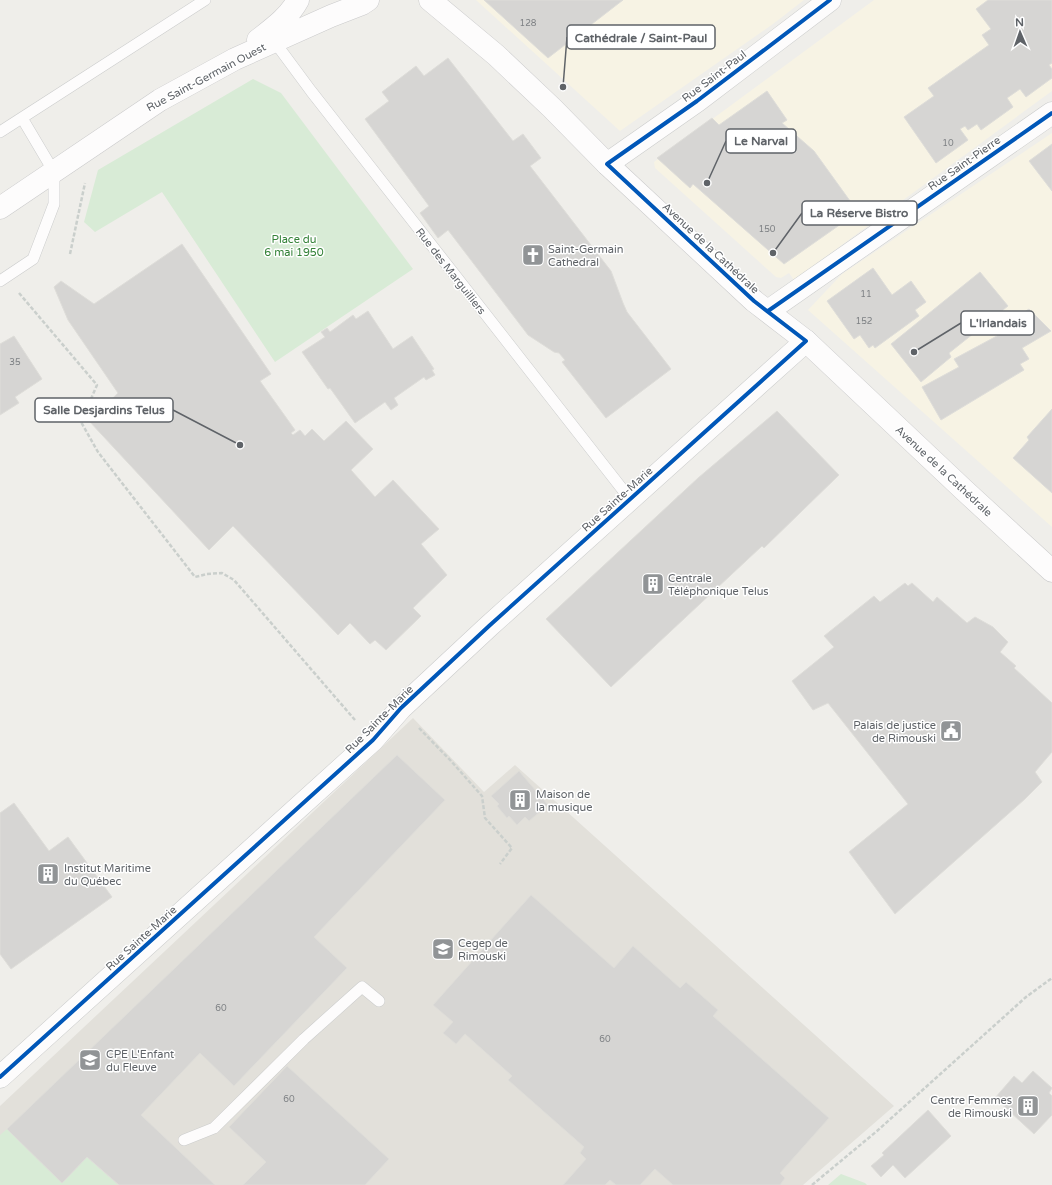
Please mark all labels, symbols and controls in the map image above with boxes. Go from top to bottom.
north arrow [1000,12,1040,52]
text: N [1015,16,1024,29]
house number: 128 [520,18,537,29]
callout: Cathédrale / Saint-Paul [567,25,715,49]
text: Cathédrale / Saint-Paul [575,31,707,45]
street label: Rue Saint-Germain Ouest [144,40,268,114]
street label: Rue Saint-Paul [680,48,749,105]
callout: Le Narval [726,129,796,153]
text: Le Narval [734,134,788,148]
street label: Rue Saint-Pierre [926,134,1003,193]
house number: 10 [942,138,954,149]
street label: Avenue de la Cathédrale [660,200,762,296]
callout: La Réserve Bistro [802,201,917,225]
text: La Réserve Bistro [810,206,908,220]
house number: 150 [759,224,776,235]
street label: Rue des Marguilliers [413,225,488,317]
park label: Place du 6 mai 1950 [264,233,324,259]
church icon: Saint-Germain Cathedral [520,242,546,268]
place label: Saint-Germain Cathedral [548,243,623,269]
house number: 11 [860,289,872,300]
callout: L'Irlandais [961,311,1034,335]
house number: 152 [856,316,872,327]
text: L'Irlandais [969,316,1027,330]
house number: 35 [9,357,21,368]
callout: Salle Desjardins Telus [35,398,173,422]
text: Salle Desjardins Telus [43,403,165,418]
street label: Avenue de la Cathédrale [893,423,995,519]
street label: Rue Sainte-Marie [579,464,655,535]
building icon: Centrale Téléphonique Telus [640,571,666,597]
place label: Centrale Téléphonique Telus [668,572,769,598]
street label: Rue Sainte-Marie [343,683,416,756]
public building icon: Palais de justice de Rimouski [938,718,964,744]
place label: Palais de justice de Rimouski [853,719,936,745]
building icon: Maison de la musique [507,787,533,813]
place label: Maison de la musique [536,788,592,814]
building icon: Institut Maritime du Québec [35,861,61,887]
place label: Institut Maritime du Québec [64,862,151,888]
street label: Rue Sainte-Marie [103,903,179,974]
school or university icon: Cegep de Rimouski [430,936,456,962]
place label: Cegep de Rimouski [458,937,508,963]
house number: 60 [215,1003,227,1014]
house number: 60 [599,1034,611,1045]
school or university icon: CPE L'Enfant du Fleuve [77,1047,103,1073]
place label: CPE L'Enfant du Fleuve [106,1048,174,1074]
building icon: Centre Femmes de Rimouski [1015,1093,1041,1119]
house number: 60 [283,1094,295,1105]
place label: Centre Femmes de Rimouski [930,1094,1012,1120]

